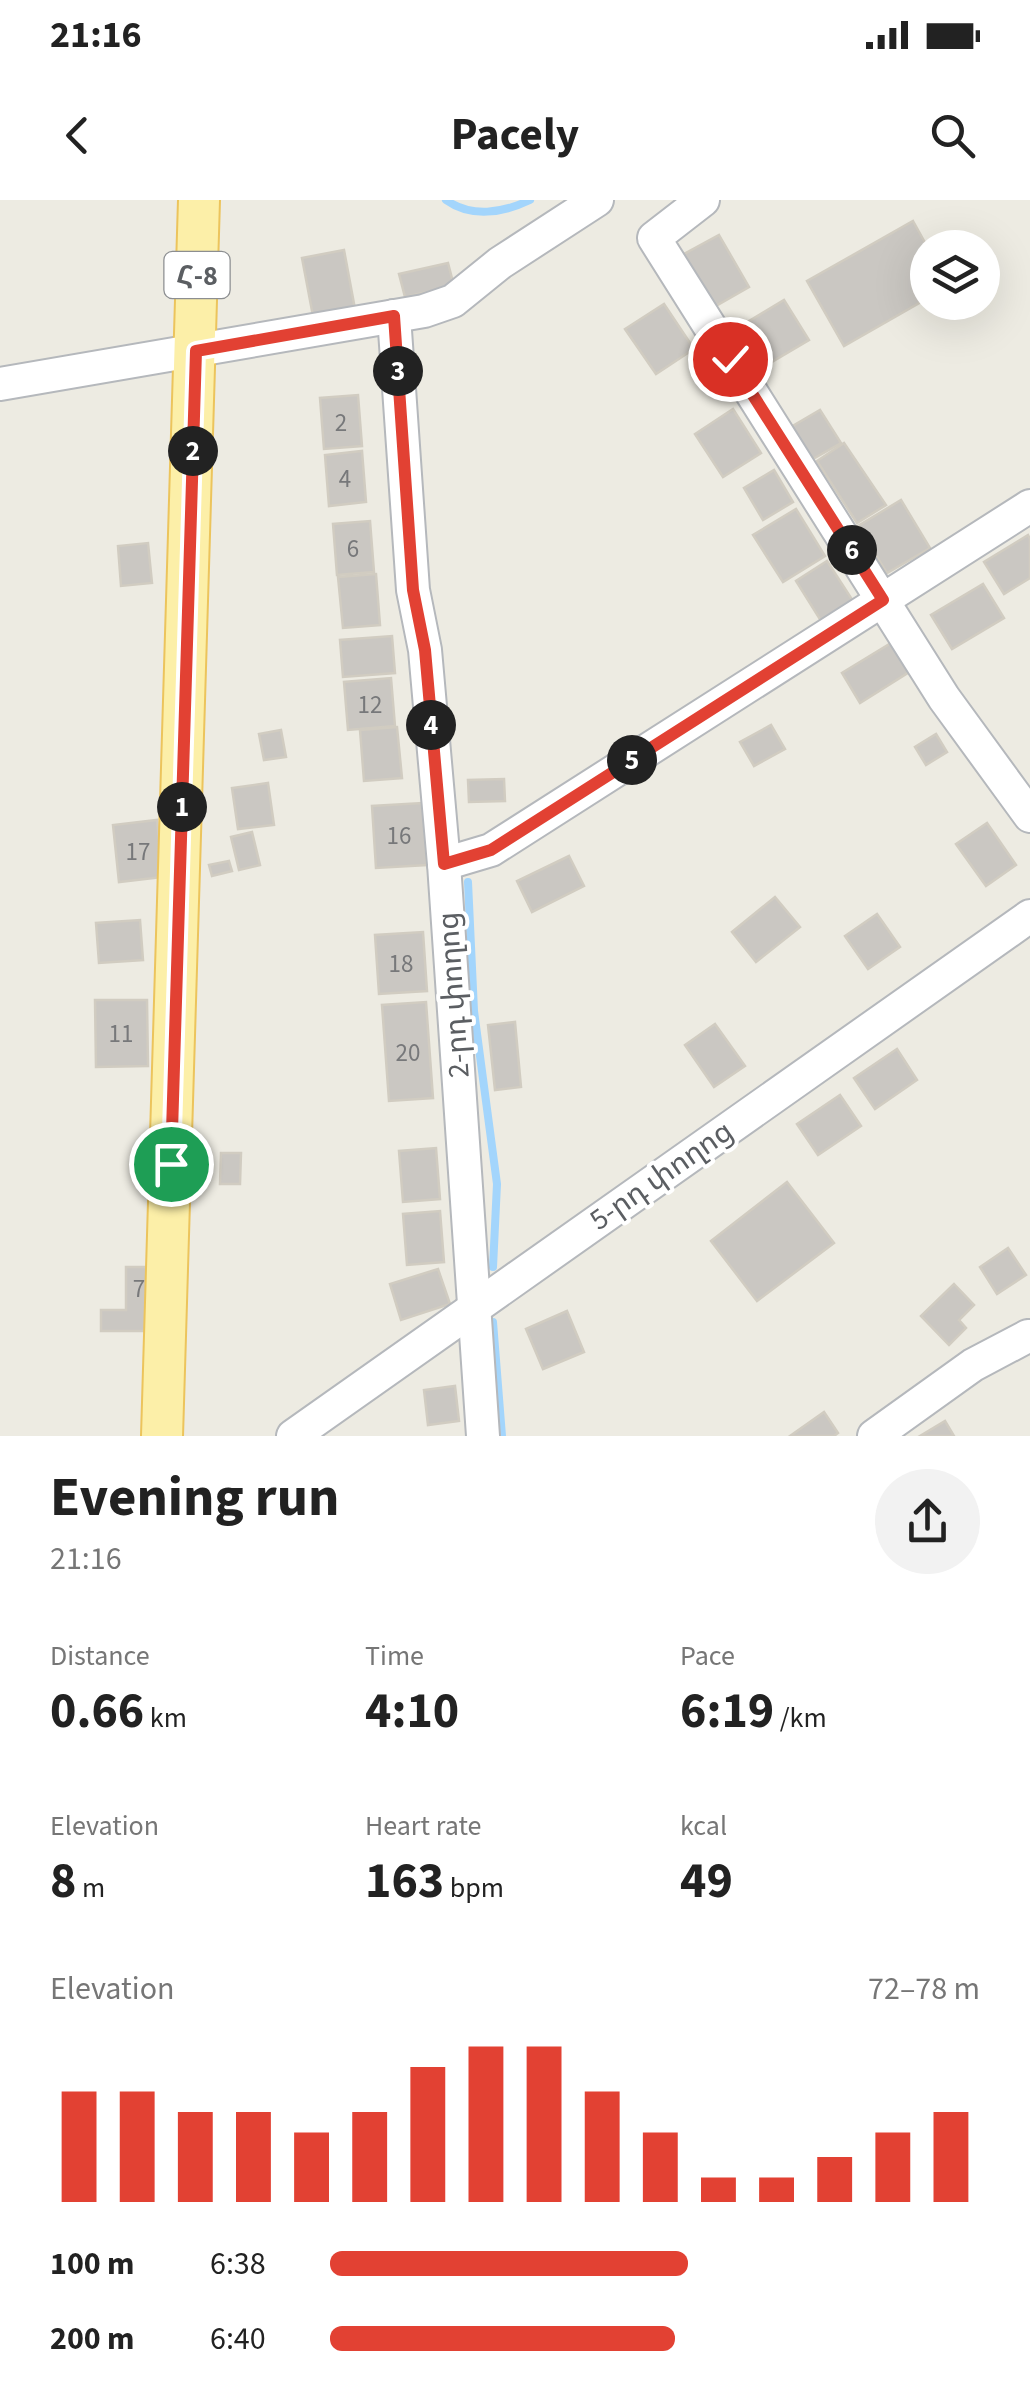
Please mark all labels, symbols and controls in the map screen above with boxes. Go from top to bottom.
text: 21:16 [50,8,142,62]
text: Pacely [451,103,579,167]
icon: back [50,108,105,163]
icon: search [925,108,980,163]
map controls [910,230,1000,320]
button: layers [910,230,1000,320]
road number: Հ-8 [164,252,230,298]
pin [688,317,773,402]
icon: check [703,332,758,387]
pin: 3 [373,346,423,396]
text: 3 [391,351,405,391]
house number: 2 [335,405,347,441]
pin: 2 [168,426,218,476]
text: 2 [186,431,200,471]
house number: 4 [339,461,351,497]
pin: 6 [827,525,877,575]
text: 6 [845,530,859,570]
house number: 6 [347,531,359,567]
house number: 12 [358,687,382,723]
pin: 4 [406,700,456,750]
text: 4 [424,705,438,745]
pin: 5 [607,735,657,785]
text: 5 [625,740,639,780]
pin: 1 [157,782,207,832]
text: 1 [175,787,189,827]
house number: 16 [387,818,411,854]
house number: 17 [126,834,150,870]
street label: 2-րդ փողոց [426,911,481,1079]
house number: 18 [389,946,413,982]
house number: 11 [109,1016,133,1052]
house number: 20 [396,1035,420,1071]
street label: 5-րդ փողոց [581,1110,742,1241]
pin [129,1122,214,1207]
icon: arrive [144,1137,199,1192]
house number: 7 [133,1271,145,1307]
text: Evening run [50,1459,339,1537]
button: share [875,1469,980,1574]
text: 21:16 [50,1536,122,1582]
text: Distance [50,1636,150,1676]
text: Time [365,1636,424,1676]
text: Pace [680,1636,735,1676]
text: 0.66 [50,1676,144,1747]
text: 4:10 [365,1676,459,1747]
text: 6:19 [680,1676,774,1747]
text: km [144,1698,187,1738]
text: /km [774,1698,827,1738]
text: Elevation [50,1806,159,1846]
text: Heart rate [365,1806,481,1846]
text: kcal [680,1806,727,1846]
text: 8 [50,1846,76,1917]
text: 163 [365,1846,444,1917]
text: 49 [680,1846,733,1917]
text: m [76,1868,105,1908]
text: bpm [444,1868,504,1908]
text: Elevation [50,1966,175,2012]
text: 72–78 m [868,1966,980,2012]
text: 100 m [50,2241,135,2287]
text: 6:38 [210,2241,266,2287]
text: 200 m [50,2316,135,2362]
text: 6:40 [210,2316,266,2362]

